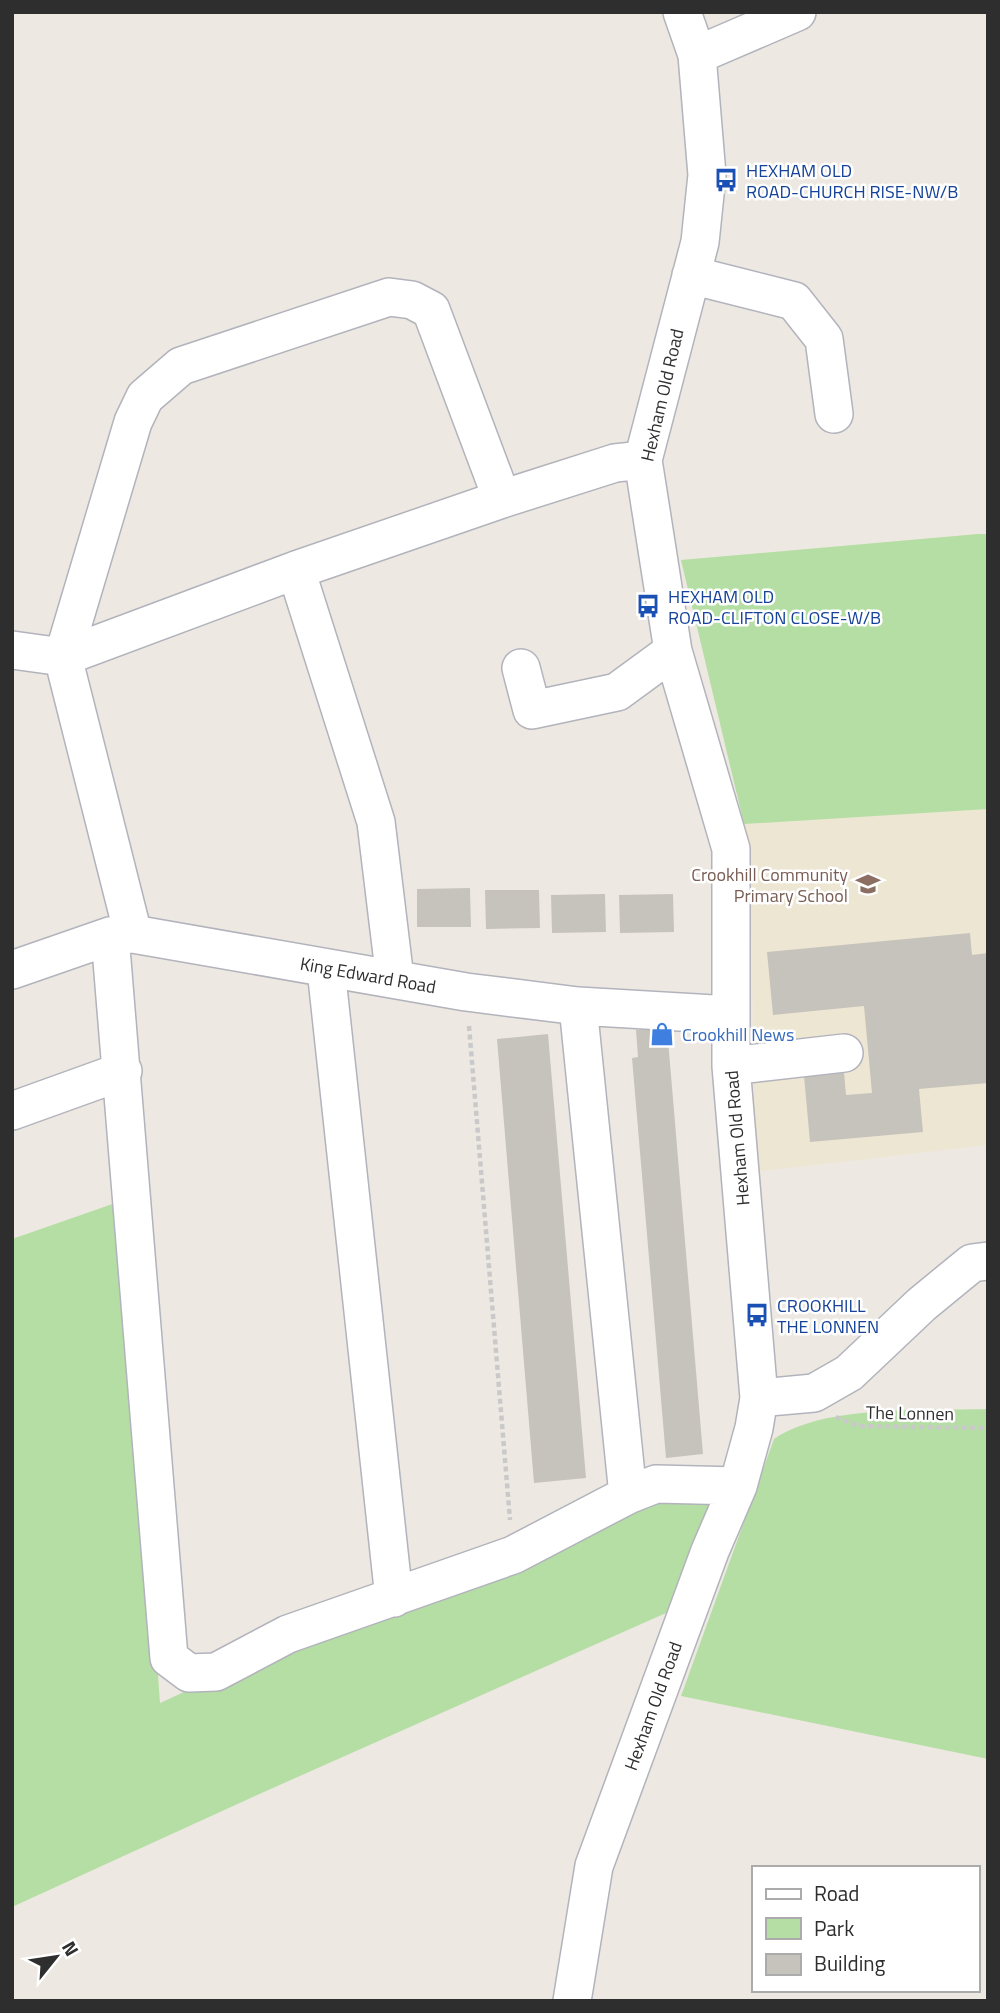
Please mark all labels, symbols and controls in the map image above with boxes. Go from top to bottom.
place label: HEXHAM OLD ROAD-CHURCH RISE-NW/B [746,157,958,205]
bus stop icon: HEXHAM OLD ROAD-CHURCH RISE-NW/B [712,166,740,194]
street label: Hexham Old Road [634,326,690,464]
place label: HEXHAM OLD ROAD-CLIFTON CLOSE-W/B [668,583,881,631]
bus stop icon: HEXHAM OLD ROAD-CLIFTON CLOSE-W/B [634,592,662,620]
place label: Crookhill Community Primary School [691,861,848,909]
school or university icon: Crookhill Community Primary School [854,870,882,898]
street label: King Edward Road [298,950,438,1000]
shop icon: Crookhill News [648,1020,676,1048]
place label: Crookhill News [682,1021,794,1048]
street label: Hexham Old Road [718,1069,756,1207]
place label: CROOKHILL THE LONNEN [777,1292,879,1340]
bus stop icon: CROOKHILL THE LONNEN [743,1301,771,1329]
street label: The Lonnen [866,1399,954,1427]
street label: Hexham Old Road [617,1638,689,1774]
legend [752,1866,979,1992]
text: Road [814,1877,859,1909]
text: Park [814,1912,854,1944]
north arrow [21,1922,91,1992]
text: N [55,1935,87,1961]
text: Building [814,1947,886,1979]

